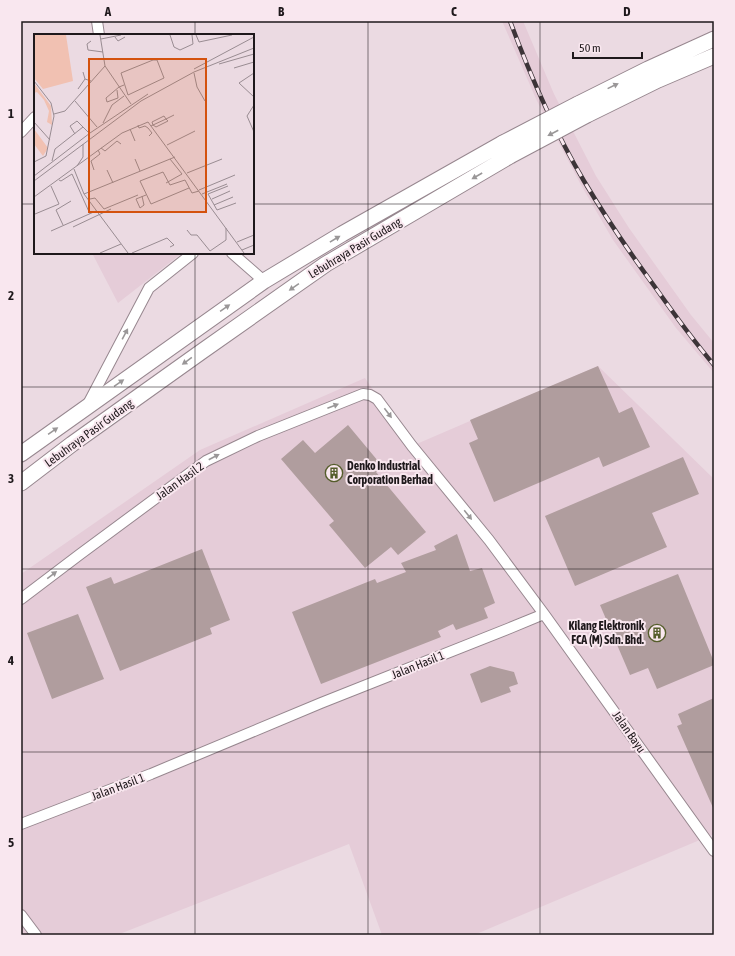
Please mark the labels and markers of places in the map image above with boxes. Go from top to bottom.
place label: Denko Industrial Corporation Berhad [347,459,433,487]
building icon: Denko Industrial Corporation Berhad [324,463,344,483]
place label: Kilang Elektronik FCA (M) Sdn. Bhd. [569,619,645,647]
building icon: Kilang Elektronik FCA (M) Sdn. Bhd. [647,623,667,643]

